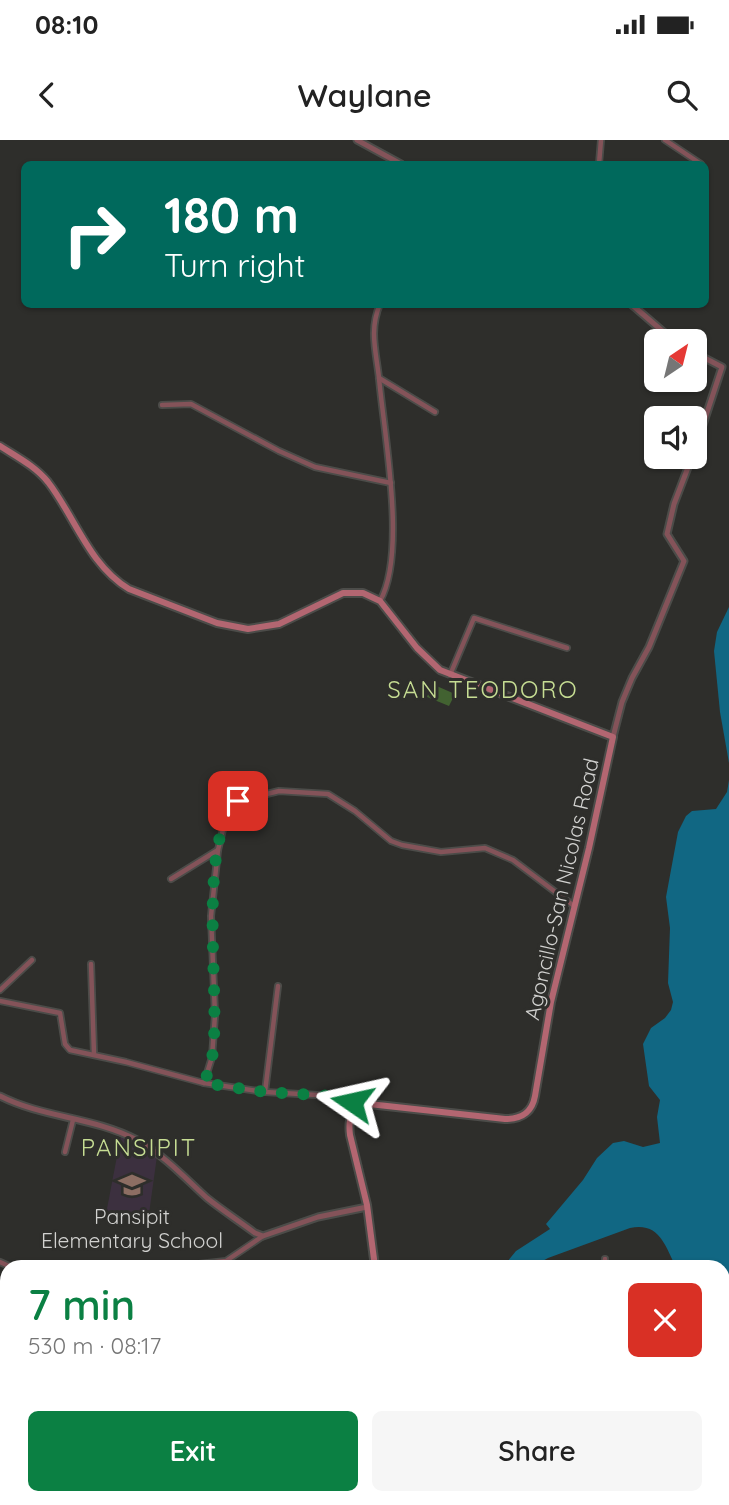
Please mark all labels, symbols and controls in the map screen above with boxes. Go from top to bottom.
text: 08:10 [35,8,98,41]
text: Waylane [297,75,432,115]
icon: back [28,76,66,114]
icon: search [663,76,701,114]
text: 180 m [164,184,299,245]
icon: right [49,189,140,280]
text: Turn right [164,245,305,285]
north arrow [644,329,707,392]
map controls [644,329,707,469]
button: sound [644,406,707,469]
district label: SAN TEODORO [387,674,579,704]
street label: Agoncillo-San Nicolas Road [518,756,604,1022]
pin [208,771,268,831]
icon: arrive [219,782,257,820]
position arrow [315,1065,389,1139]
district label: PANSIPIT [81,1132,197,1162]
school or university icon: Pansipit Elementary School [117,1170,147,1200]
place label: Pansipit Elementary School [41,1203,223,1253]
text: 7 min [28,1278,135,1331]
button: close [628,1283,702,1357]
text: 530 m · 08:17 [28,1331,161,1360]
button: Exit [28,1411,358,1491]
button: Share [372,1411,702,1491]

